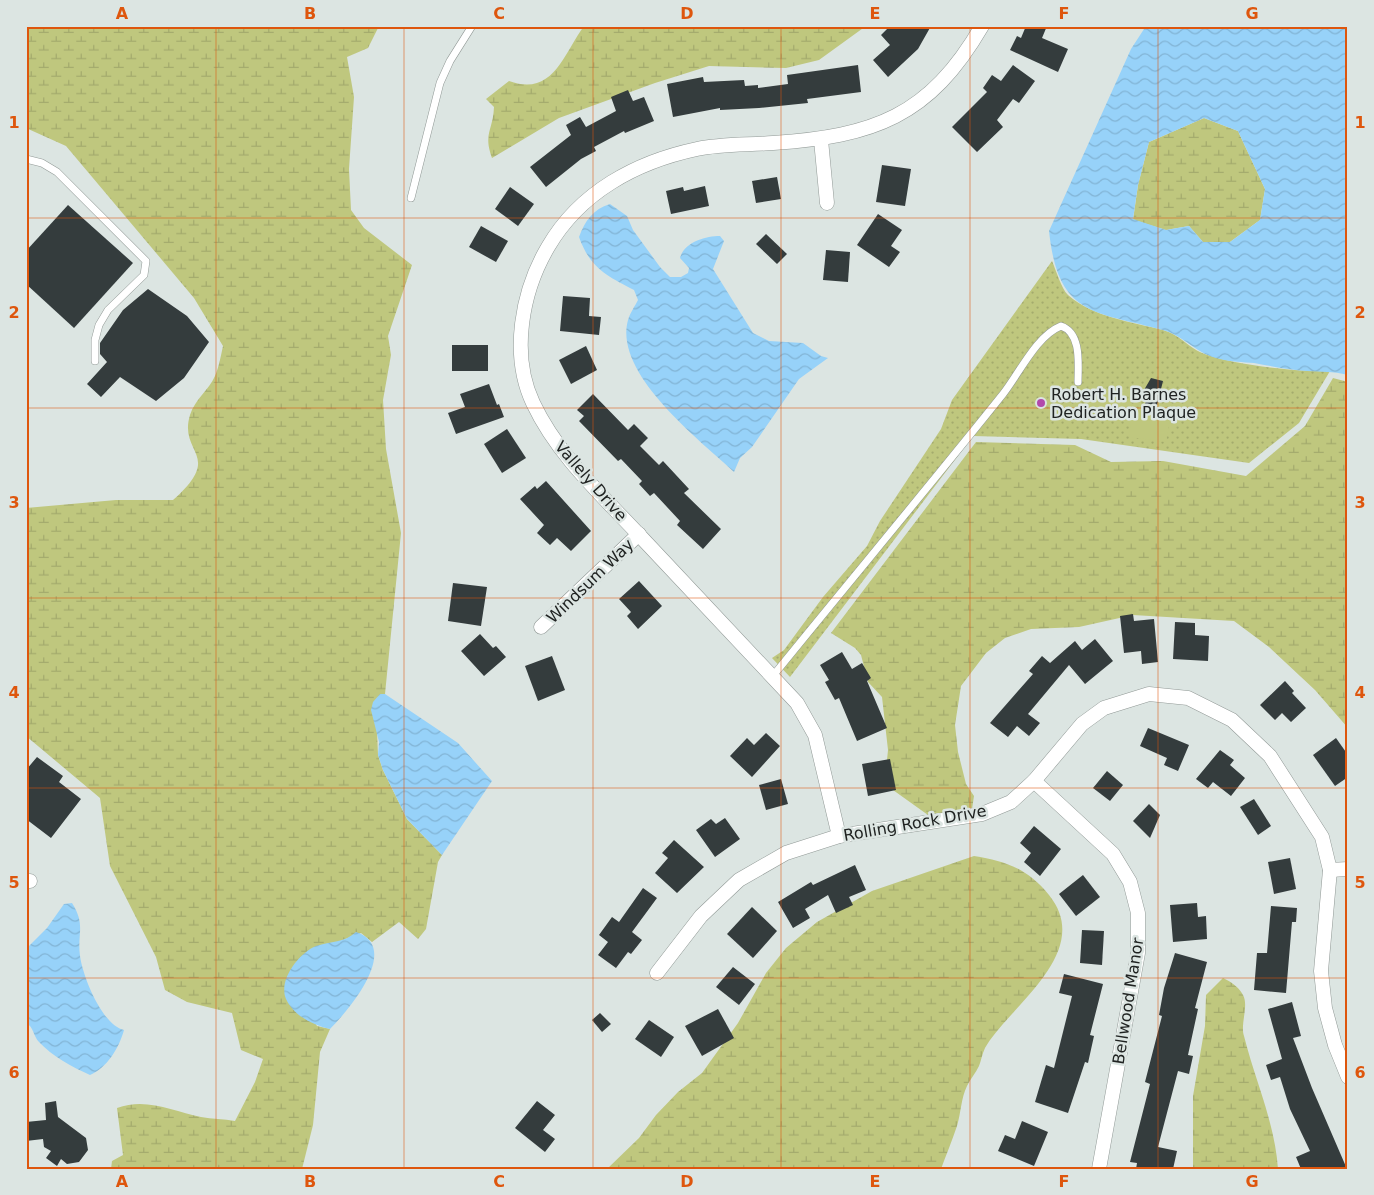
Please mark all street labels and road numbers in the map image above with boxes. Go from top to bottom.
street label: Vallely Drive [551,437,631,525]
street label: Windsum Way [543,535,637,627]
street label: Rolling Rock Drive [842,801,988,845]
street label: Bellwood Manor [1109,936,1147,1066]

